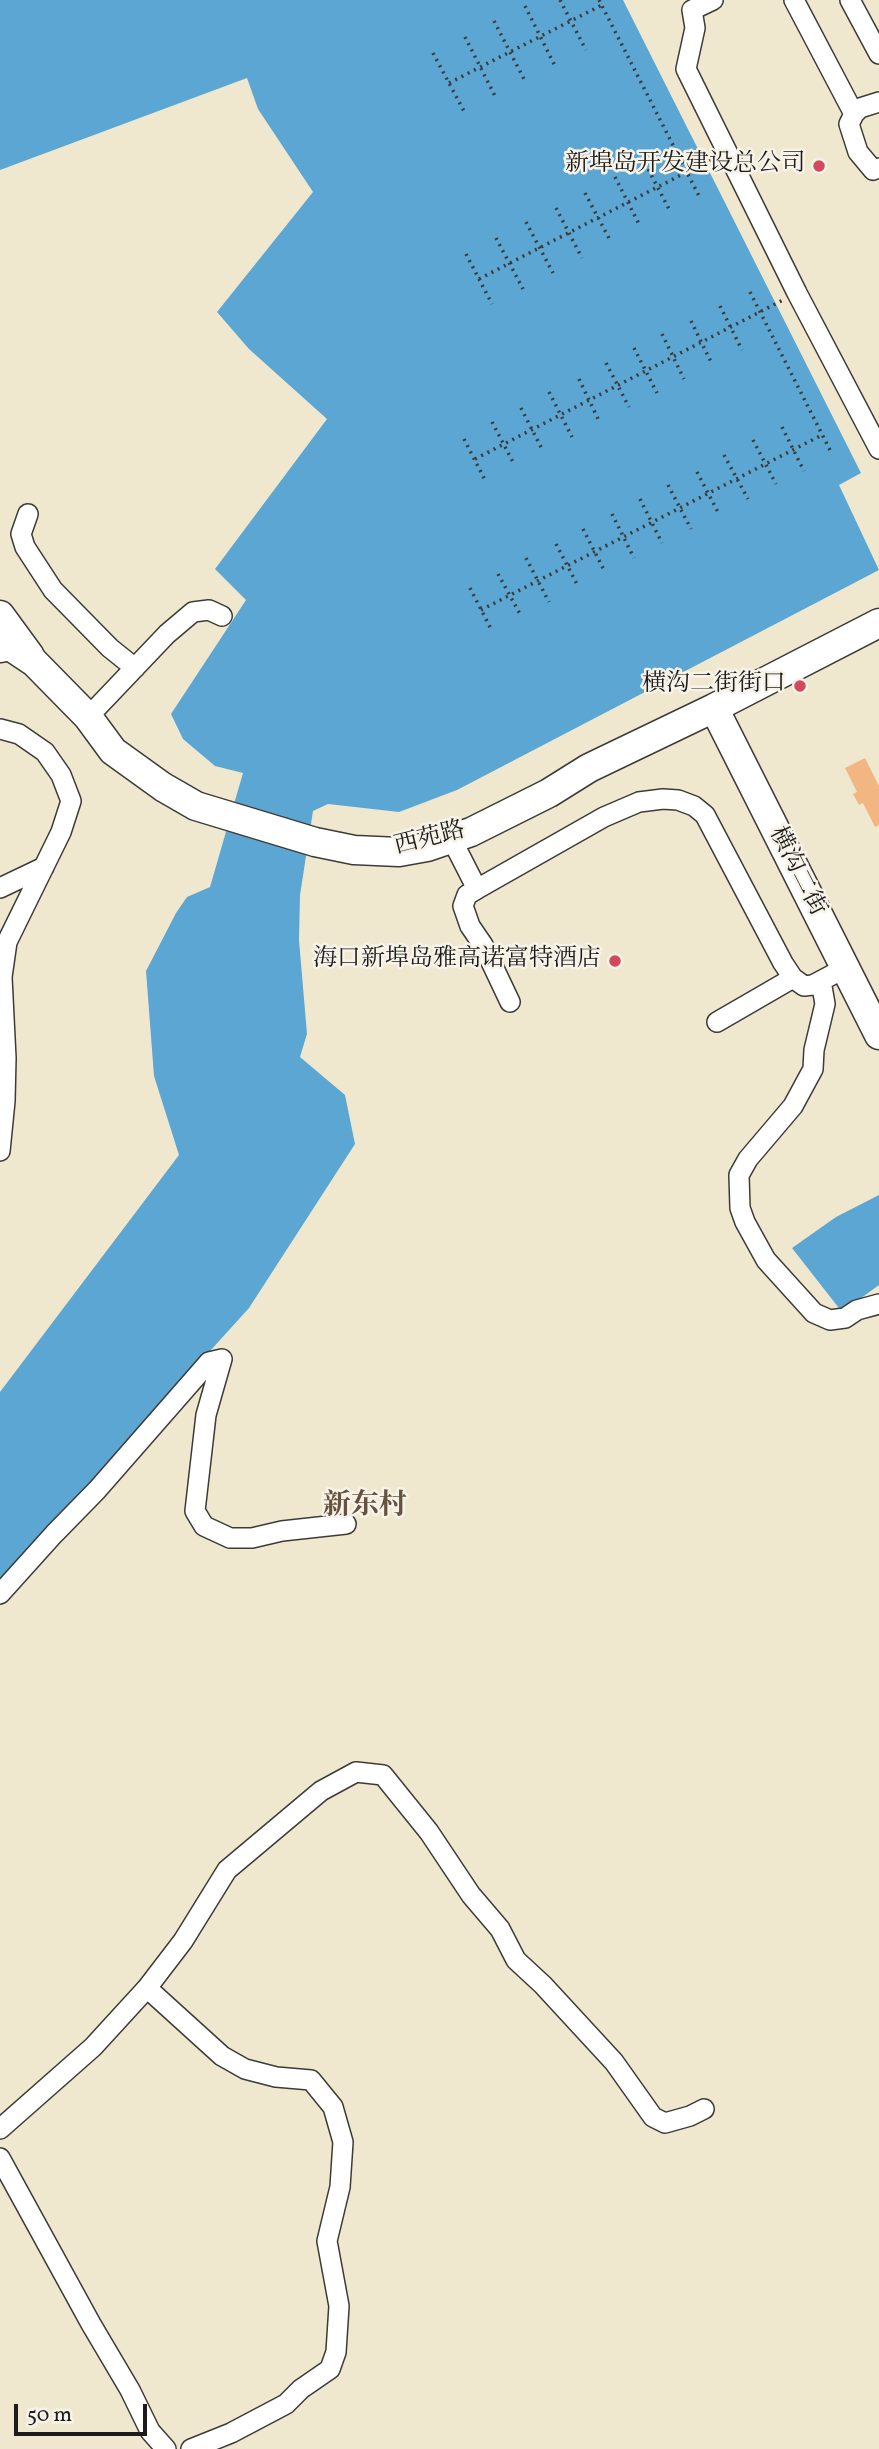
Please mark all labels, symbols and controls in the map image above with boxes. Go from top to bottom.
place label: 新埠岛开发建设总公司 [565,152,805,180]
marker: 新埠岛开发建设总公司 [811,158,827,174]
place label: 横沟二街街口 [642,672,786,700]
marker: 横沟二街街口 [792,678,808,694]
street label: 西苑路 [392,817,468,863]
street label: 横沟二街 [761,823,831,921]
place label: 海口新埠岛雅高诺富特酒店 [313,947,601,975]
marker: 海口新埠岛雅高诺富特酒店 [607,953,623,969]
district label: 新东村 [323,1491,407,1525]
scale bar [18,2390,150,2434]
text: 50 m [27,2401,72,2430]

